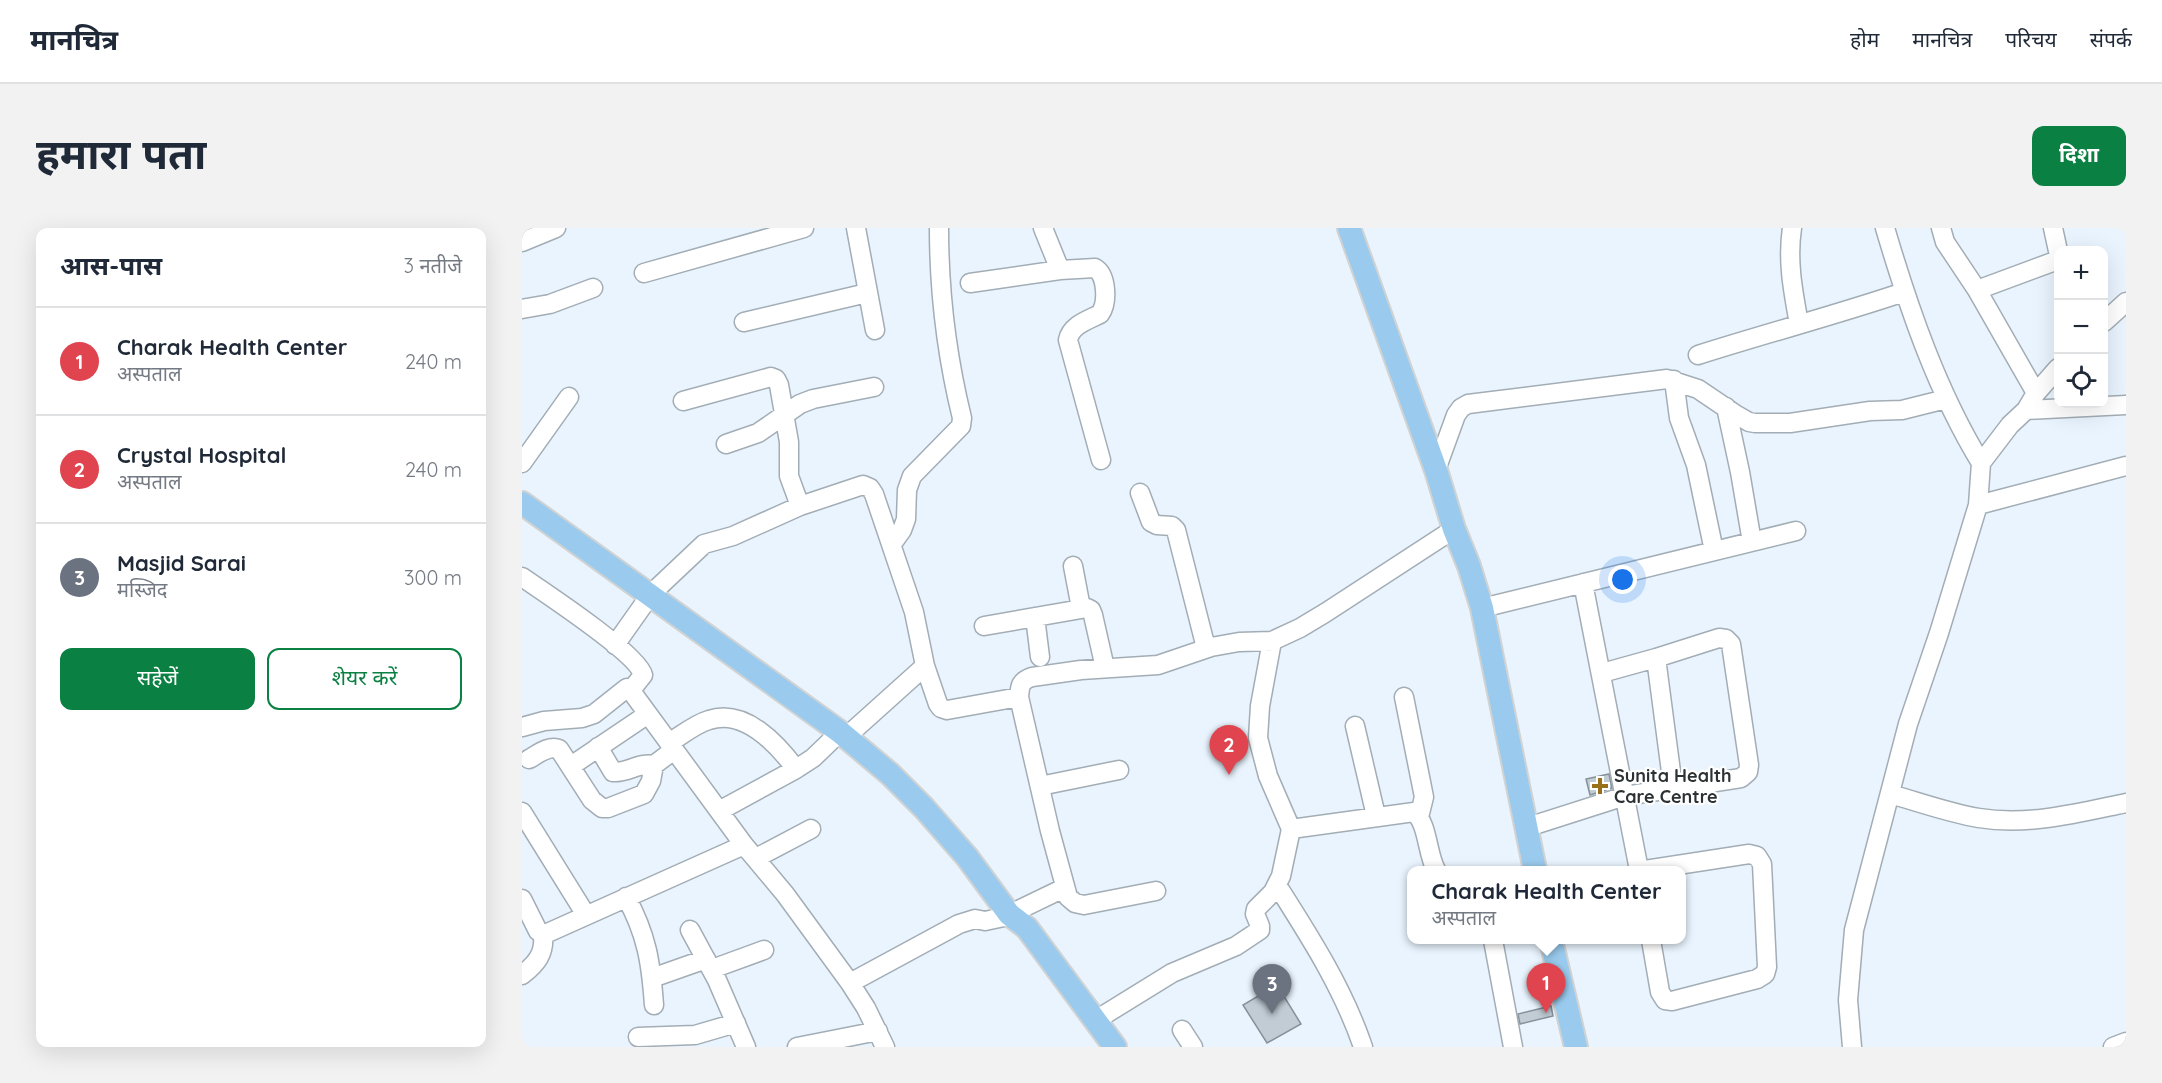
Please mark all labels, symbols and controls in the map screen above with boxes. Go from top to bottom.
text: मानचित्र [30,22,118,57]
text: होम [1850,26,1879,52]
text: मानचित्र [1912,26,1972,52]
text: परिचय [2005,26,2057,52]
text: संपर्क [2090,26,2132,52]
button: दिशा [2032,126,2126,186]
text: हमारा पता [36,127,206,180]
map controls [2054,246,2108,408]
button: + [2054,246,2108,300]
text: आस-पास [60,249,162,282]
text: 3 नतीजे [404,253,462,278]
button: − [2054,300,2108,354]
text: Charak Health Center [117,333,347,361]
text: 1 [76,349,83,374]
text: 240 m [405,349,462,374]
button: locate [2054,354,2108,408]
text: अस्पताल [117,361,182,386]
text: Crystal Hospital [117,441,286,469]
text: 2 [74,457,85,482]
text: 240 m [405,457,462,482]
text: अस्पताल [117,469,182,494]
text: Masjid Sarai [117,549,246,577]
text: 3 [74,565,85,590]
text: 300 m [404,565,462,590]
your location [1608,565,1637,594]
text: मस्जिद [117,577,167,602]
button: सहेजें [60,648,255,710]
button: शेयर करें [267,648,462,710]
pin: 2 [1210,726,1248,775]
place label: Sunita Health Care Centre [1614,764,1732,808]
marker: Sunita Health Care Centre [1591,777,1609,795]
popup [1407,866,1686,944]
text: Charak Health Center [1431,877,1662,905]
text: अस्पताल [1431,905,1496,930]
pin: 3 [1252,964,1292,1014]
pin: 1 [1526,964,1566,1013]

